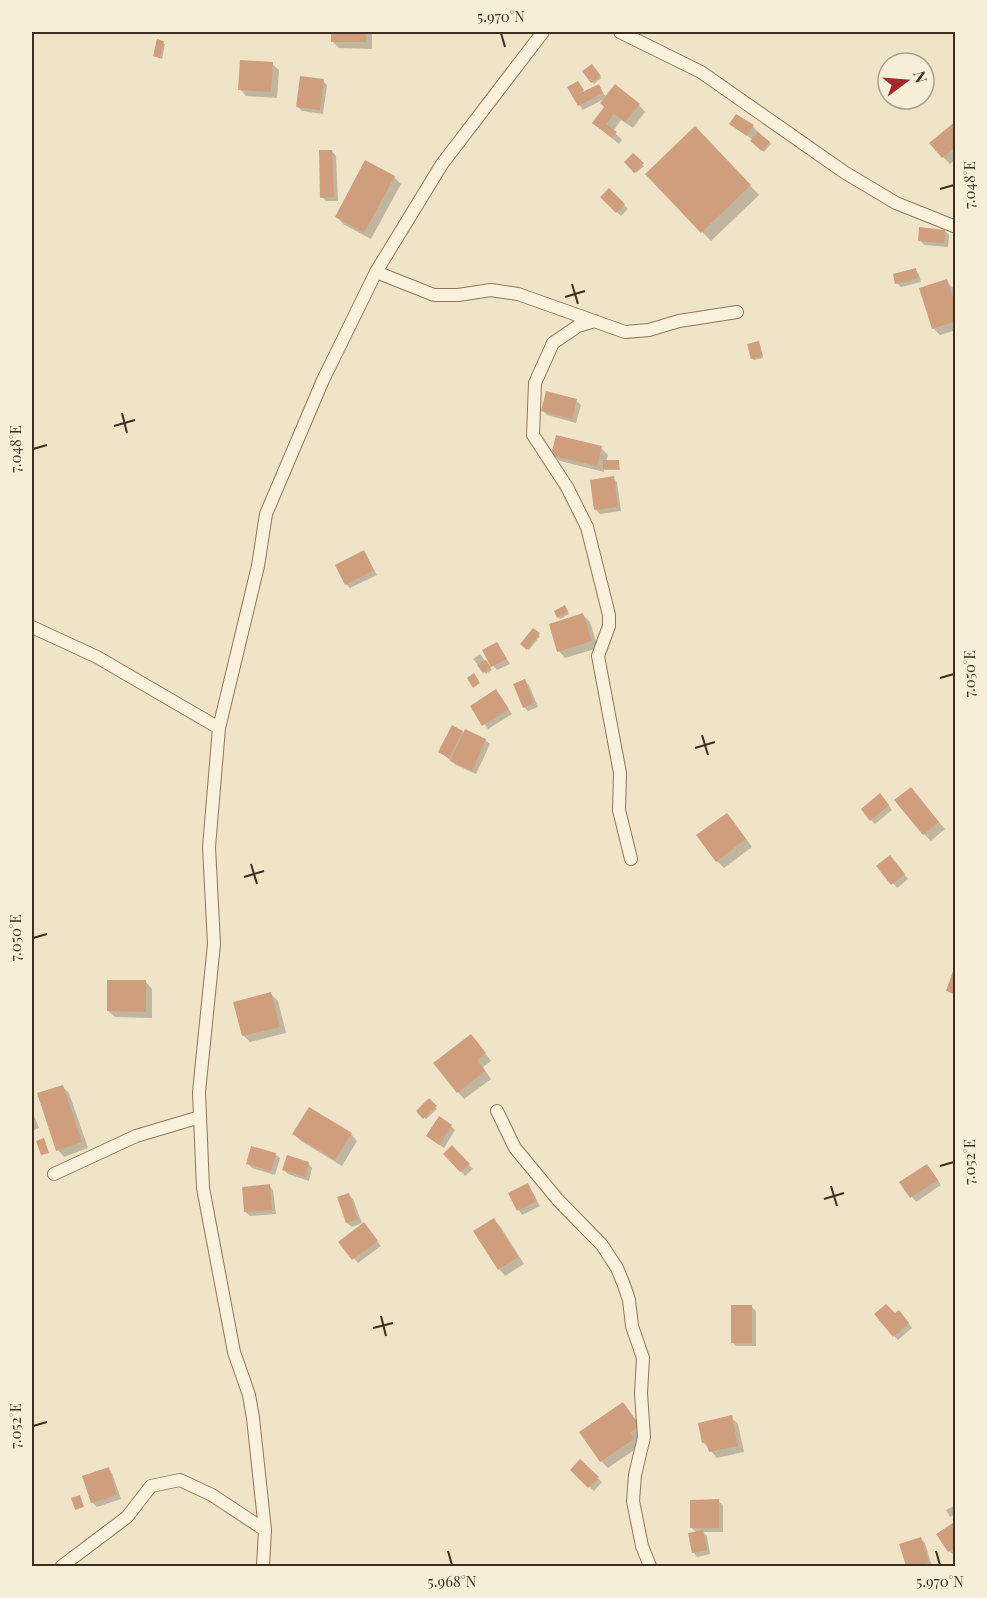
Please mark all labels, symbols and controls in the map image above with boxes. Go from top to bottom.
text: 5.970°N [477,6,525,26]
north arrow [876,51,936,111]
text: N [909,68,933,86]
text: 7.048°E [959,161,979,209]
text: 7.048°E [5,425,25,473]
text: 7.050°E [959,650,979,698]
text: 7.050°E [5,914,25,962]
text: 7.052°E [959,1139,979,1185]
text: 7.052°E [5,1403,25,1449]
text: 5.968°N [428,1571,477,1591]
text: 5.970°N [916,1571,964,1591]

